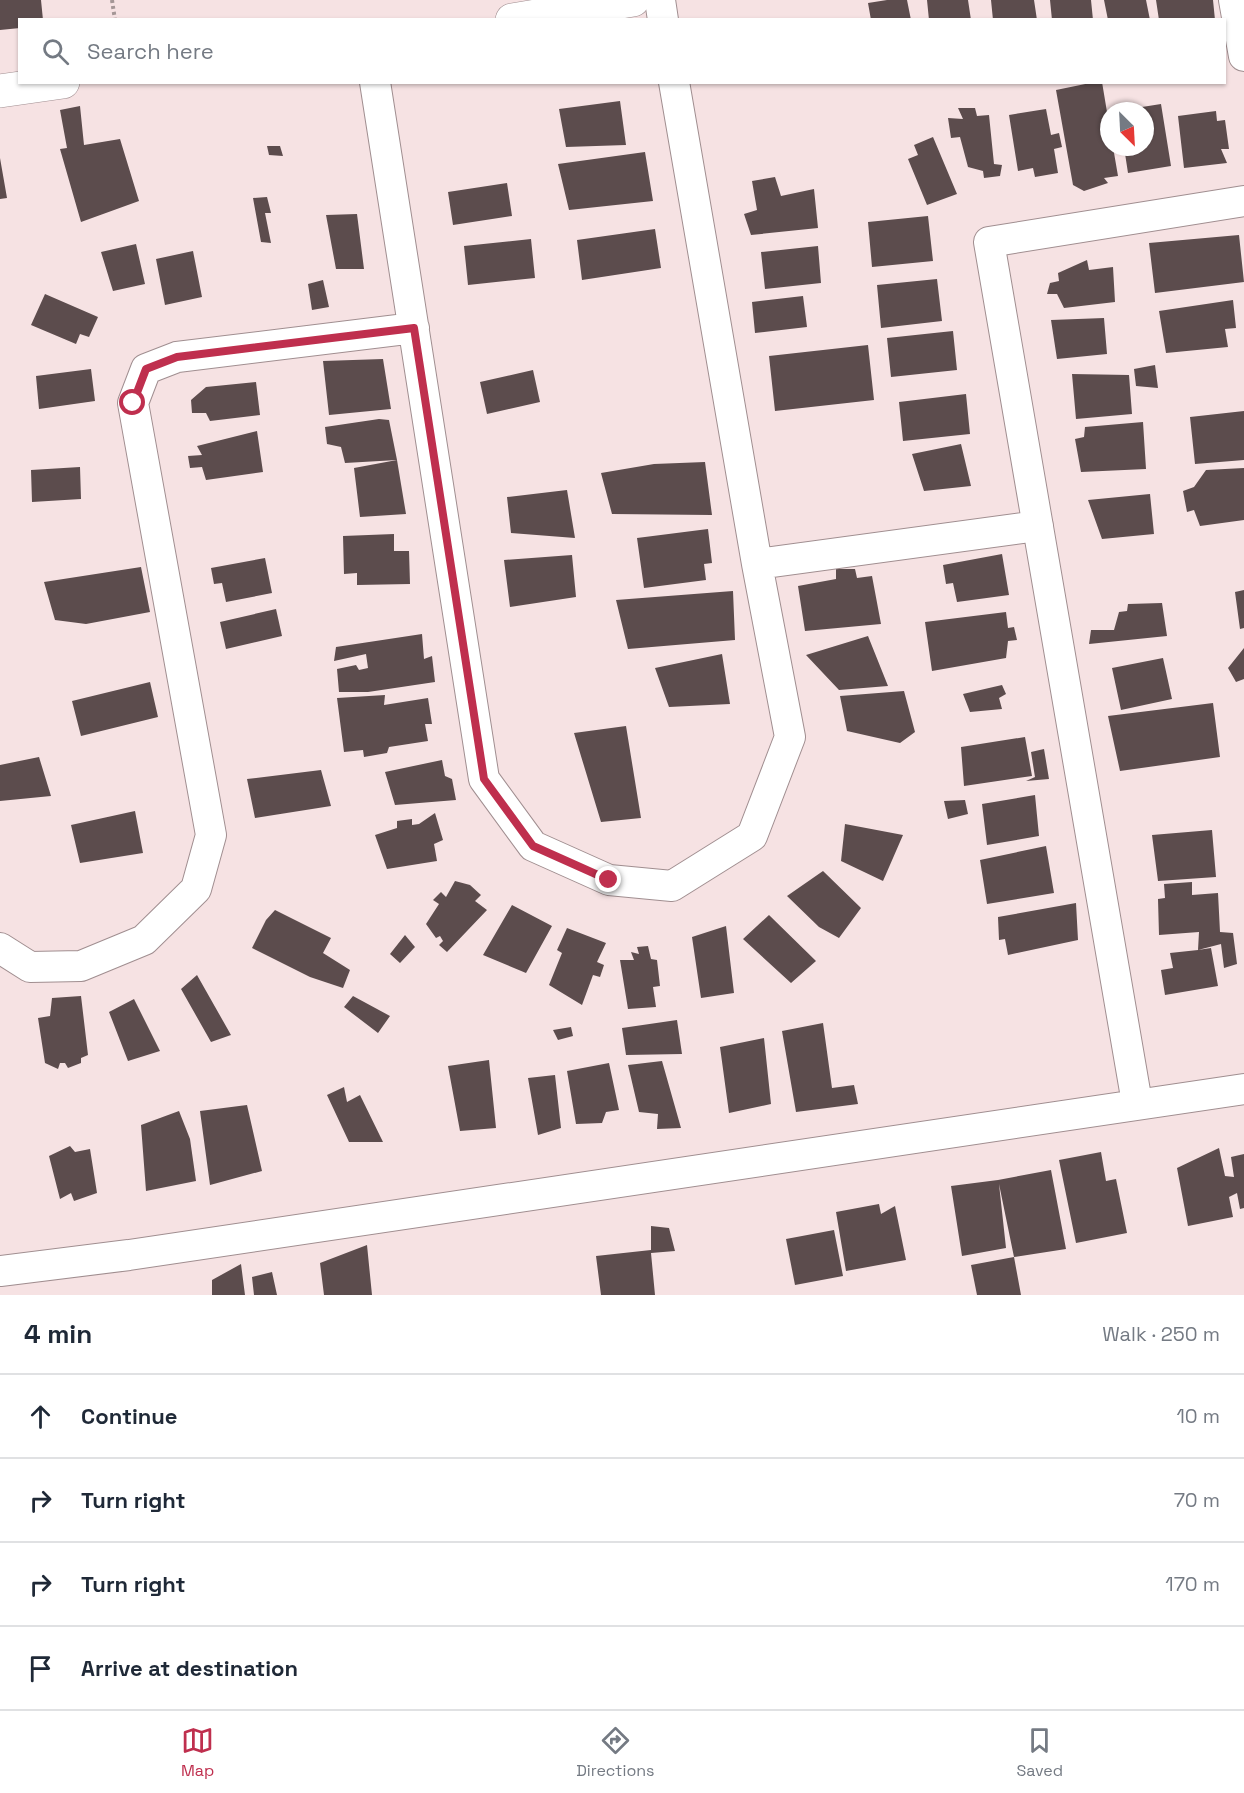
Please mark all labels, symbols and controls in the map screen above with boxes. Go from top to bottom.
search box [18,18,1226,84]
icon: search [39,35,72,68]
text: Search here [87,37,214,65]
north arrow [1100,102,1154,156]
route start [119,389,145,415]
route end [595,866,621,892]
text: 4 min [24,1317,92,1351]
text: Walk · 250 m [1102,1321,1220,1347]
icon: ahead [24,1400,57,1433]
text: Continue [81,1402,177,1430]
text: 10 m [1176,1403,1220,1429]
icon: right [24,1484,57,1517]
text: Turn right [81,1486,186,1514]
text: 70 m [1174,1487,1220,1513]
icon: right [24,1568,57,1601]
text: Turn right [81,1570,186,1598]
text: 170 m [1165,1571,1220,1597]
icon: arrive [24,1652,57,1685]
text: Arrive at destination [81,1654,298,1682]
tab: Map [181,1724,214,1781]
tab: Directions [576,1724,655,1781]
tab: Saved [1016,1724,1063,1781]

